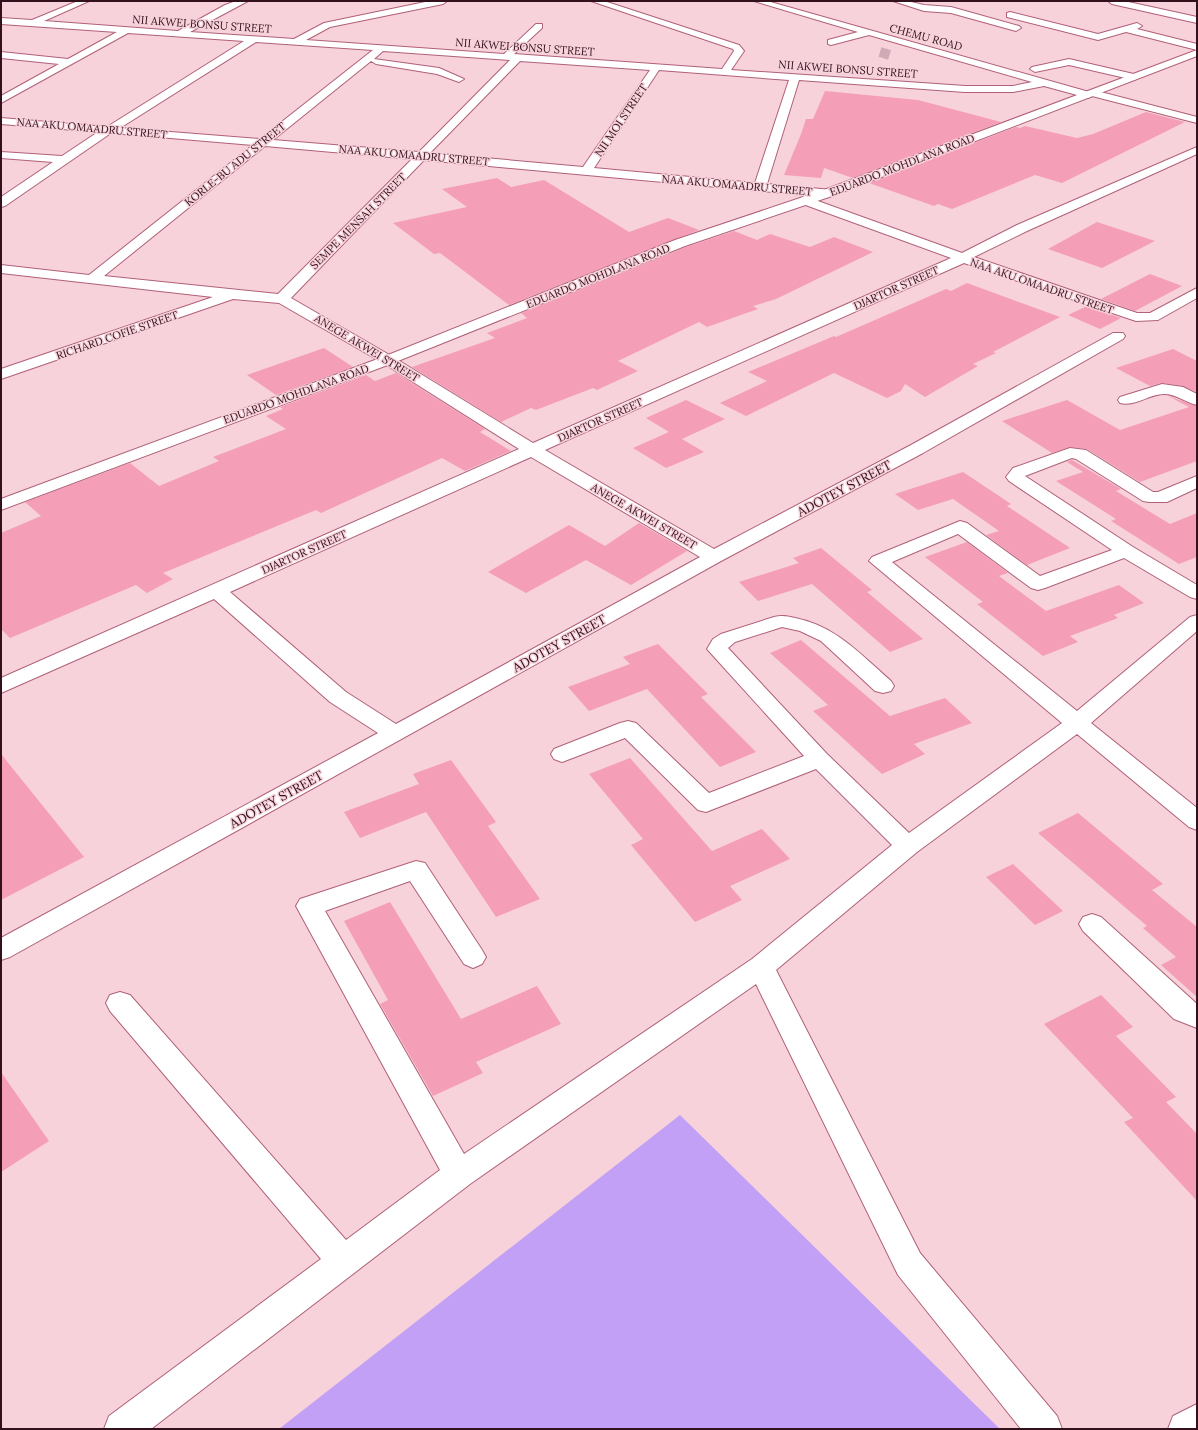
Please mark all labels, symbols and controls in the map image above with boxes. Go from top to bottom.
street label: NII AKWEI BONSU STREET [132,12,272,36]
street label: CHEMU ROAD [888,21,964,53]
street label: NII AKWEI BONSU STREET [455,35,595,59]
street label: NII AKWEI BONSU STREET [778,57,918,81]
street label: NII MOI STREET [591,81,651,159]
street label: NAA AKU OMAADRU STREET [16,114,168,142]
street label: KORLE-BU ADU STREET [182,119,288,209]
street label: EDUARDO MOHDLANA ROAD [828,131,976,199]
street label: NAA AKU OMAADRU STREET [338,141,490,169]
street label: SEMPE MENSAH STREET [307,170,409,272]
street label: NAA AKU OMAADRU STREET [661,171,813,199]
street label: EDUARDO MOHDLANA ROAD [524,241,672,311]
street label: NAA AKU OMAADRU STREET [968,255,1116,317]
street label: DJARTOR STREET [851,263,941,313]
street label: RICHARD COFIE STREET [54,307,180,363]
street label: ANEGE AKWEI STREET [311,311,422,385]
street label: EDUARDO MOHDLANA ROAD [221,361,371,427]
street label: DJARTOR STREET [555,395,645,445]
street label: ADOTEY STREET [793,456,895,521]
street label: ANEGE AKWEI STREET [588,479,699,552]
street label: DJARTOR STREET [259,527,349,577]
street label: ADOTEY STREET [509,610,610,677]
street label: ADOTEY STREET [226,766,327,833]

